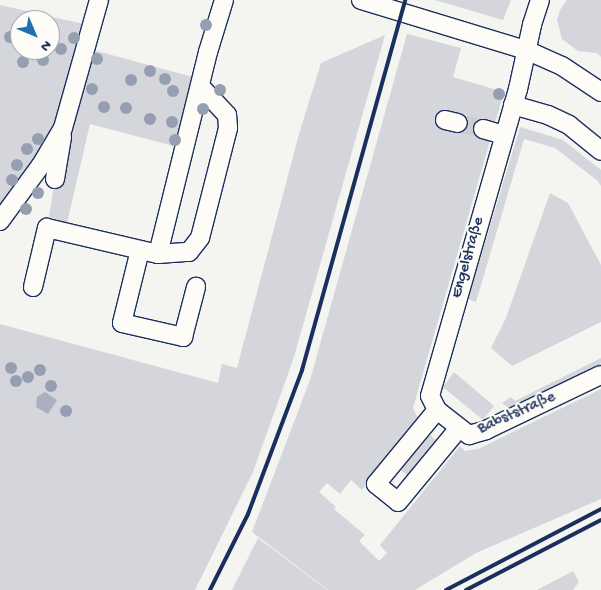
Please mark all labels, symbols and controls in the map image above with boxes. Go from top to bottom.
north arrow [10,10,60,60]
text: N [36,36,55,54]
street label: Engelstraße [448,215,490,301]
street label: Babststraße [475,388,559,440]

